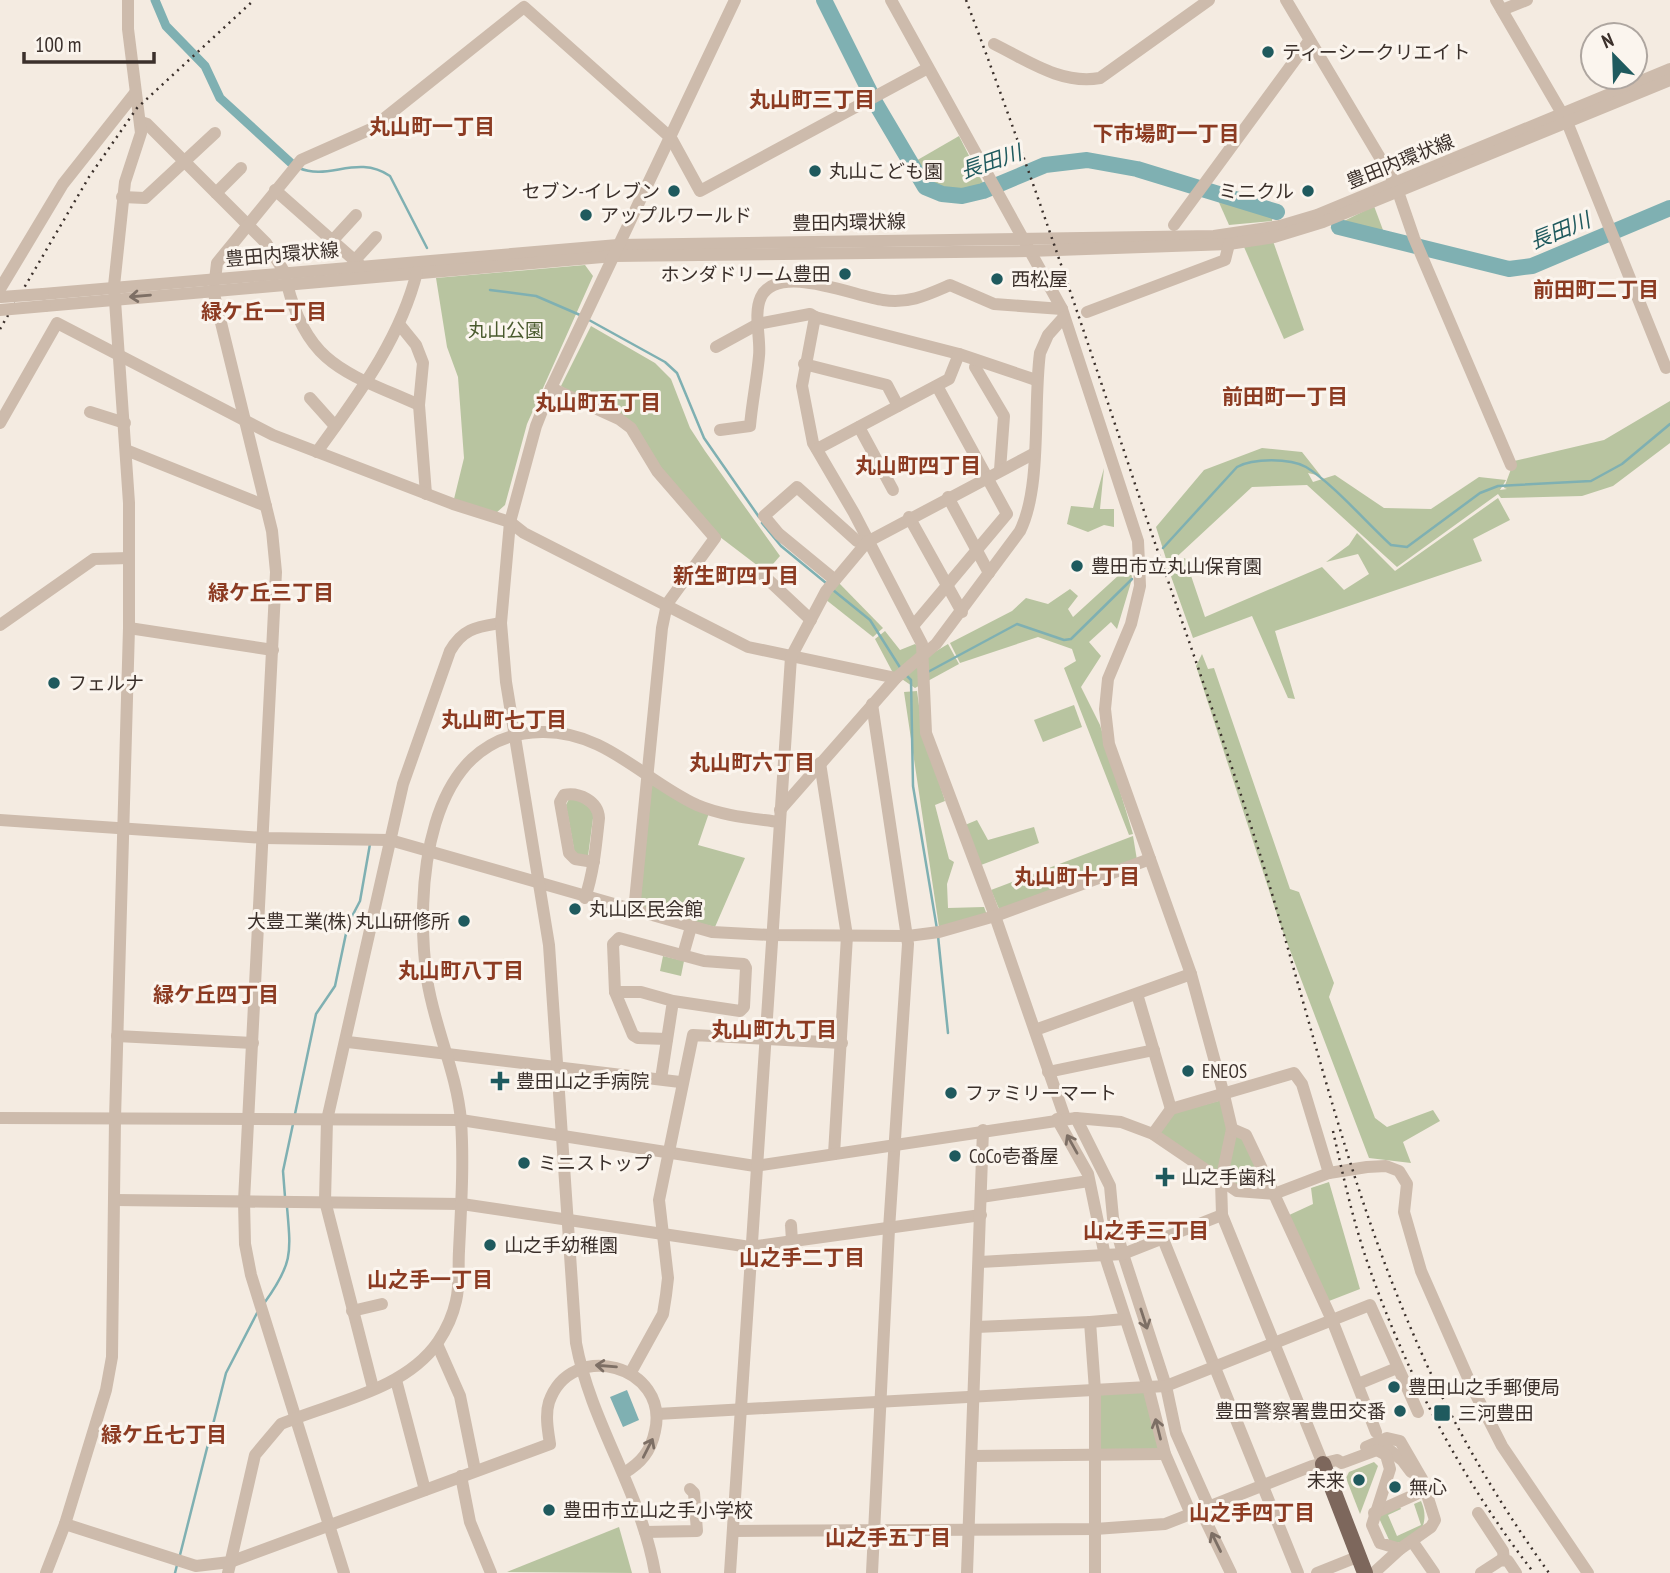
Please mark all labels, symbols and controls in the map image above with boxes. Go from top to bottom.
scale bar [24,21,154,65]
north arrow [1579,21,1649,91]
text: N [1598,27,1617,53]
text: 100 m [35,31,81,58]
place label: ティーシークリエイト [1282,40,1470,64]
marker: ティーシークリエイト [1260,44,1276,60]
district label: 丸山町三丁目 [749,86,875,113]
district label: 丸山町一丁目 [369,113,495,140]
district label: 下市場町一丁目 [1093,120,1240,147]
street label: 豊田内環状線 [1343,129,1457,193]
water label: 長田川 [957,138,1027,185]
place label: 丸山こども園 [829,159,943,183]
marker: 丸山こども園 [807,163,823,179]
place label: セブン-イレブン [521,179,660,203]
place label: ミニクル [1219,179,1294,203]
marker: セブン-イレブン [666,183,682,199]
marker: ミニクル [1300,183,1316,199]
place label: アップルワールド [600,203,752,227]
water label: 長田川 [1526,205,1596,255]
marker: アップルワールド [578,207,594,223]
street label: 豊田内環状線 [792,209,906,235]
street label: 豊田内環状線 [224,237,340,271]
place label: ホンダドリーム豊田 [661,262,831,286]
marker: ホンダドリーム豊田 [837,266,853,282]
place label: 西松屋 [1011,267,1068,291]
marker: 西松屋 [989,271,1005,287]
district label: 前田町二丁目 [1533,276,1659,303]
one-way arrow [129,290,152,303]
district label: 緑ケ丘一丁目 [201,298,327,325]
park label: 丸山公園 [468,318,544,342]
district label: 前田町一丁目 [1222,383,1348,410]
district label: 丸山町五丁目 [535,389,661,416]
district label: 丸山町四丁目 [855,452,981,479]
place label: 豊田市立丸山保育園 [1091,554,1262,578]
marker: 豊田市立丸山保育園 [1069,558,1085,574]
district label: 新生町四丁目 [673,562,799,589]
district label: 緑ケ丘三丁目 [208,579,334,606]
place label: フェルナ [68,671,144,695]
marker: フェルナ [46,675,62,691]
district label: 丸山町七丁目 [441,706,567,733]
district label: 丸山町六丁目 [689,749,815,776]
district label: 丸山町十丁目 [1014,863,1140,890]
place label: 丸山区民会館 [589,897,703,921]
marker: 丸山区民会館 [567,901,583,917]
place label: 大豊工業(株) 丸山研修所 [247,909,450,933]
marker: 大豊工業(株) 丸山研修所 [456,913,472,929]
district label: 丸山町八丁目 [398,957,524,984]
district label: 緑ケ丘四丁目 [153,981,279,1008]
district label: 丸山町九丁目 [711,1016,837,1043]
place label: ENEOS [1202,1059,1247,1083]
marker: ENEOS [1180,1063,1196,1079]
place label: 豊田山之手病院 [516,1069,649,1093]
marker: 豊田山之手病院 [490,1071,510,1091]
place label: ファミリーマート [965,1081,1117,1105]
marker: ファミリーマート [943,1085,959,1101]
one-way arrow [1064,1135,1078,1155]
place label: CoCo壱番屋 [969,1144,1059,1168]
marker: CoCo壱番屋 [947,1148,963,1164]
place label: ミニストップ [538,1151,652,1175]
marker: ミニストップ [516,1155,532,1171]
place label: 山之手歯科 [1181,1165,1276,1189]
marker: 山之手歯科 [1155,1167,1175,1187]
district label: 山之手三丁目 [1083,1217,1209,1244]
place label: 山之手幼稚園 [504,1233,618,1257]
marker: 山之手幼稚園 [482,1237,498,1253]
district label: 山之手二丁目 [739,1244,865,1271]
district label: 山之手一丁目 [367,1266,493,1293]
one-way arrow [1139,1307,1151,1329]
one-way arrow [595,1360,618,1373]
place label: 豊田山之手郵便局 [1408,1375,1560,1399]
marker: 豊田山之手郵便局 [1386,1379,1402,1395]
place label: 豊田警察署豊田交番 [1215,1399,1386,1423]
place label: 三河豊田 [1458,1401,1534,1425]
marker: 豊田警察署豊田交番 [1392,1403,1408,1419]
marker: 三河豊田 [1432,1403,1452,1423]
one-way arrow [1151,1418,1164,1441]
district label: 緑ケ丘七丁目 [101,1421,227,1448]
one-way arrow [641,1438,655,1459]
place label: 未来 [1307,1468,1345,1492]
marker: 未来 [1351,1472,1367,1488]
place label: 無心 [1409,1475,1447,1499]
marker: 無心 [1387,1479,1403,1495]
place label: 豊田市立山之手小学校 [563,1498,753,1522]
district label: 山之手四丁目 [1189,1499,1315,1526]
marker: 豊田市立山之手小学校 [541,1502,557,1518]
district label: 山之手五丁目 [825,1524,951,1551]
one-way arrow [1209,1532,1222,1553]

